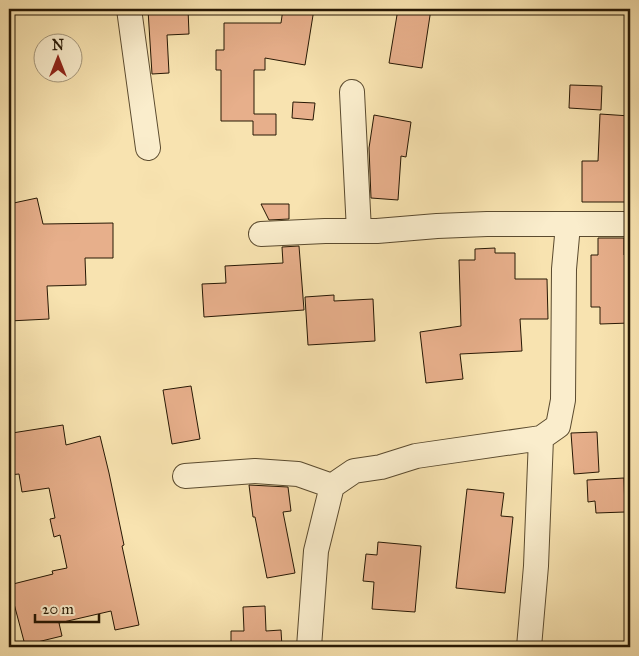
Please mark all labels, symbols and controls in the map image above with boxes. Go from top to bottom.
north arrow [32,32,82,82]
text: N [52,37,64,54]
scale bar [35,591,99,623]
text: 20 m [42,600,74,618]

